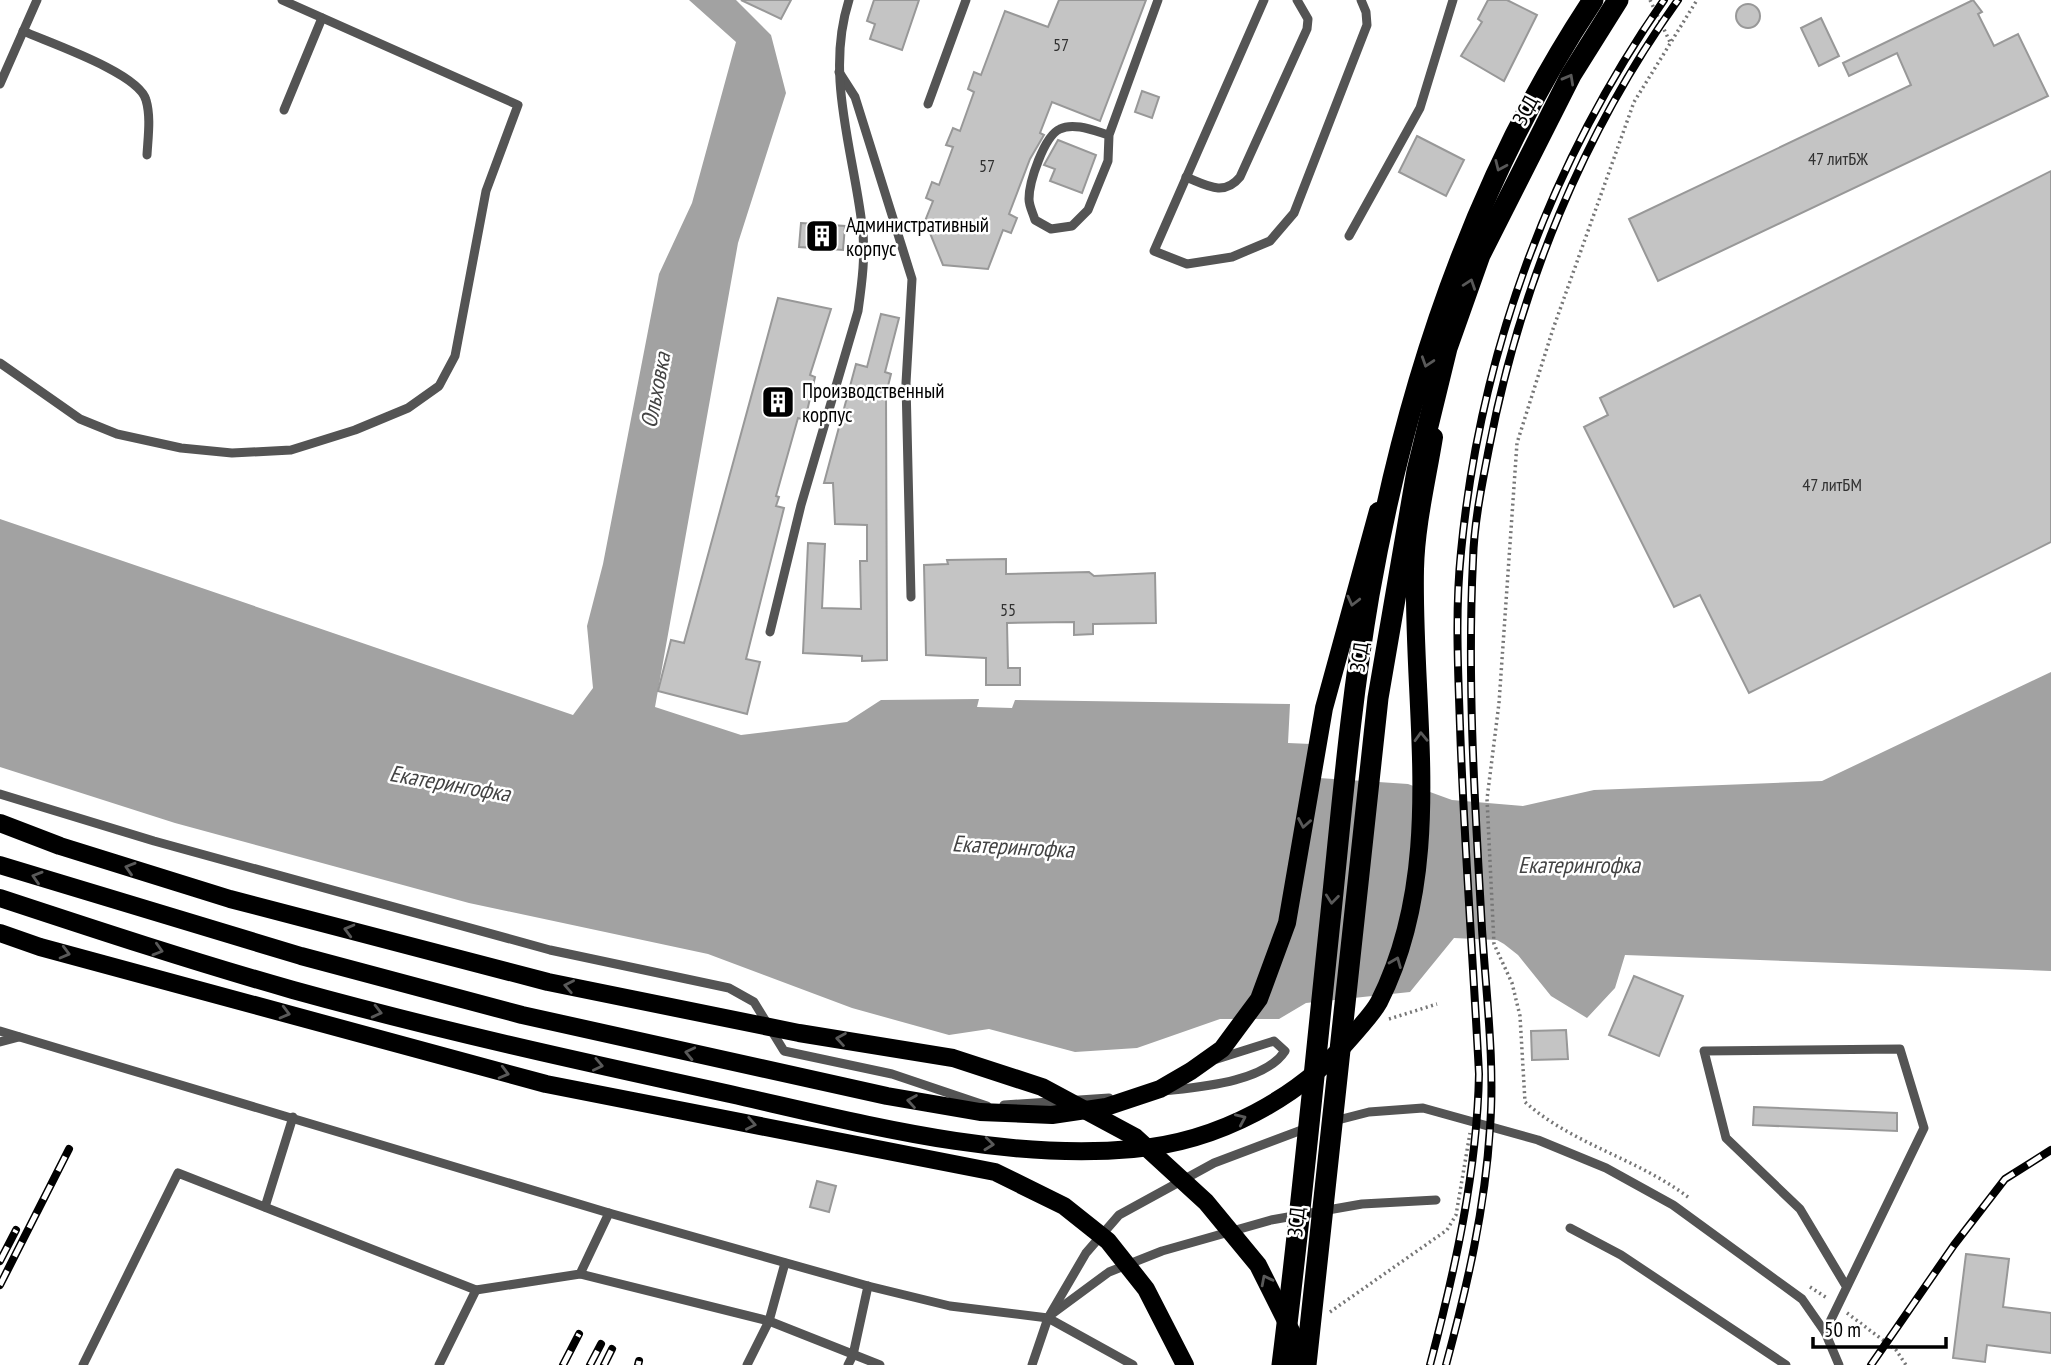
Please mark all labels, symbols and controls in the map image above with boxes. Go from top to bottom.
house number: 57 [1053,33,1069,56]
one-way arrow [1561,74,1574,87]
street label: ЗСД [1506,91,1544,129]
house number: 47 литБЖ [1808,147,1868,170]
house number: 57 [979,154,995,177]
one-way arrow [1494,159,1508,171]
place label: Административный корпус [846,211,989,262]
building icon: Административный корпус [803,217,841,255]
one-way arrow [1462,278,1476,291]
water label: Ольховка [634,348,677,430]
one-way arrow [1420,356,1435,368]
place label: Производственный корпус [802,377,944,428]
building icon: Производственный корпус [759,383,797,421]
house number: 47 литБМ [1802,473,1862,496]
one-way arrow [1347,595,1361,607]
house number: 55 [1000,598,1016,621]
street label: ЗСД [1344,640,1374,674]
one-way arrow [1413,732,1428,743]
water label: Екатерингофка [387,758,514,808]
one-way arrow [1297,817,1312,829]
water label: Екатерингофка [951,828,1076,864]
water label: Екатерингофка [1518,850,1642,879]
one-way arrow [124,861,136,876]
one-way arrow [31,871,43,886]
one-way arrow [1325,893,1340,904]
one-way arrow [343,924,355,938]
one-way arrow [152,941,164,956]
one-way arrow [59,945,71,960]
one-way arrow [1387,956,1401,968]
one-way arrow [563,979,575,994]
one-way arrow [371,1003,383,1018]
one-way arrow [278,1005,290,1019]
one-way arrow [835,1032,847,1047]
one-way arrow [684,1046,696,1061]
one-way arrow [592,1057,604,1072]
one-way arrow [498,1065,510,1079]
one-way arrow [906,1094,918,1109]
one-way arrow [1233,1113,1246,1127]
one-way arrow [745,1116,757,1131]
one-way arrow [983,1136,995,1151]
street label: ЗСД [1281,1206,1311,1238]
one-way arrow [1260,1275,1274,1287]
scale bar [1813,1306,1946,1350]
text: 50 m [1824,1316,1861,1343]

